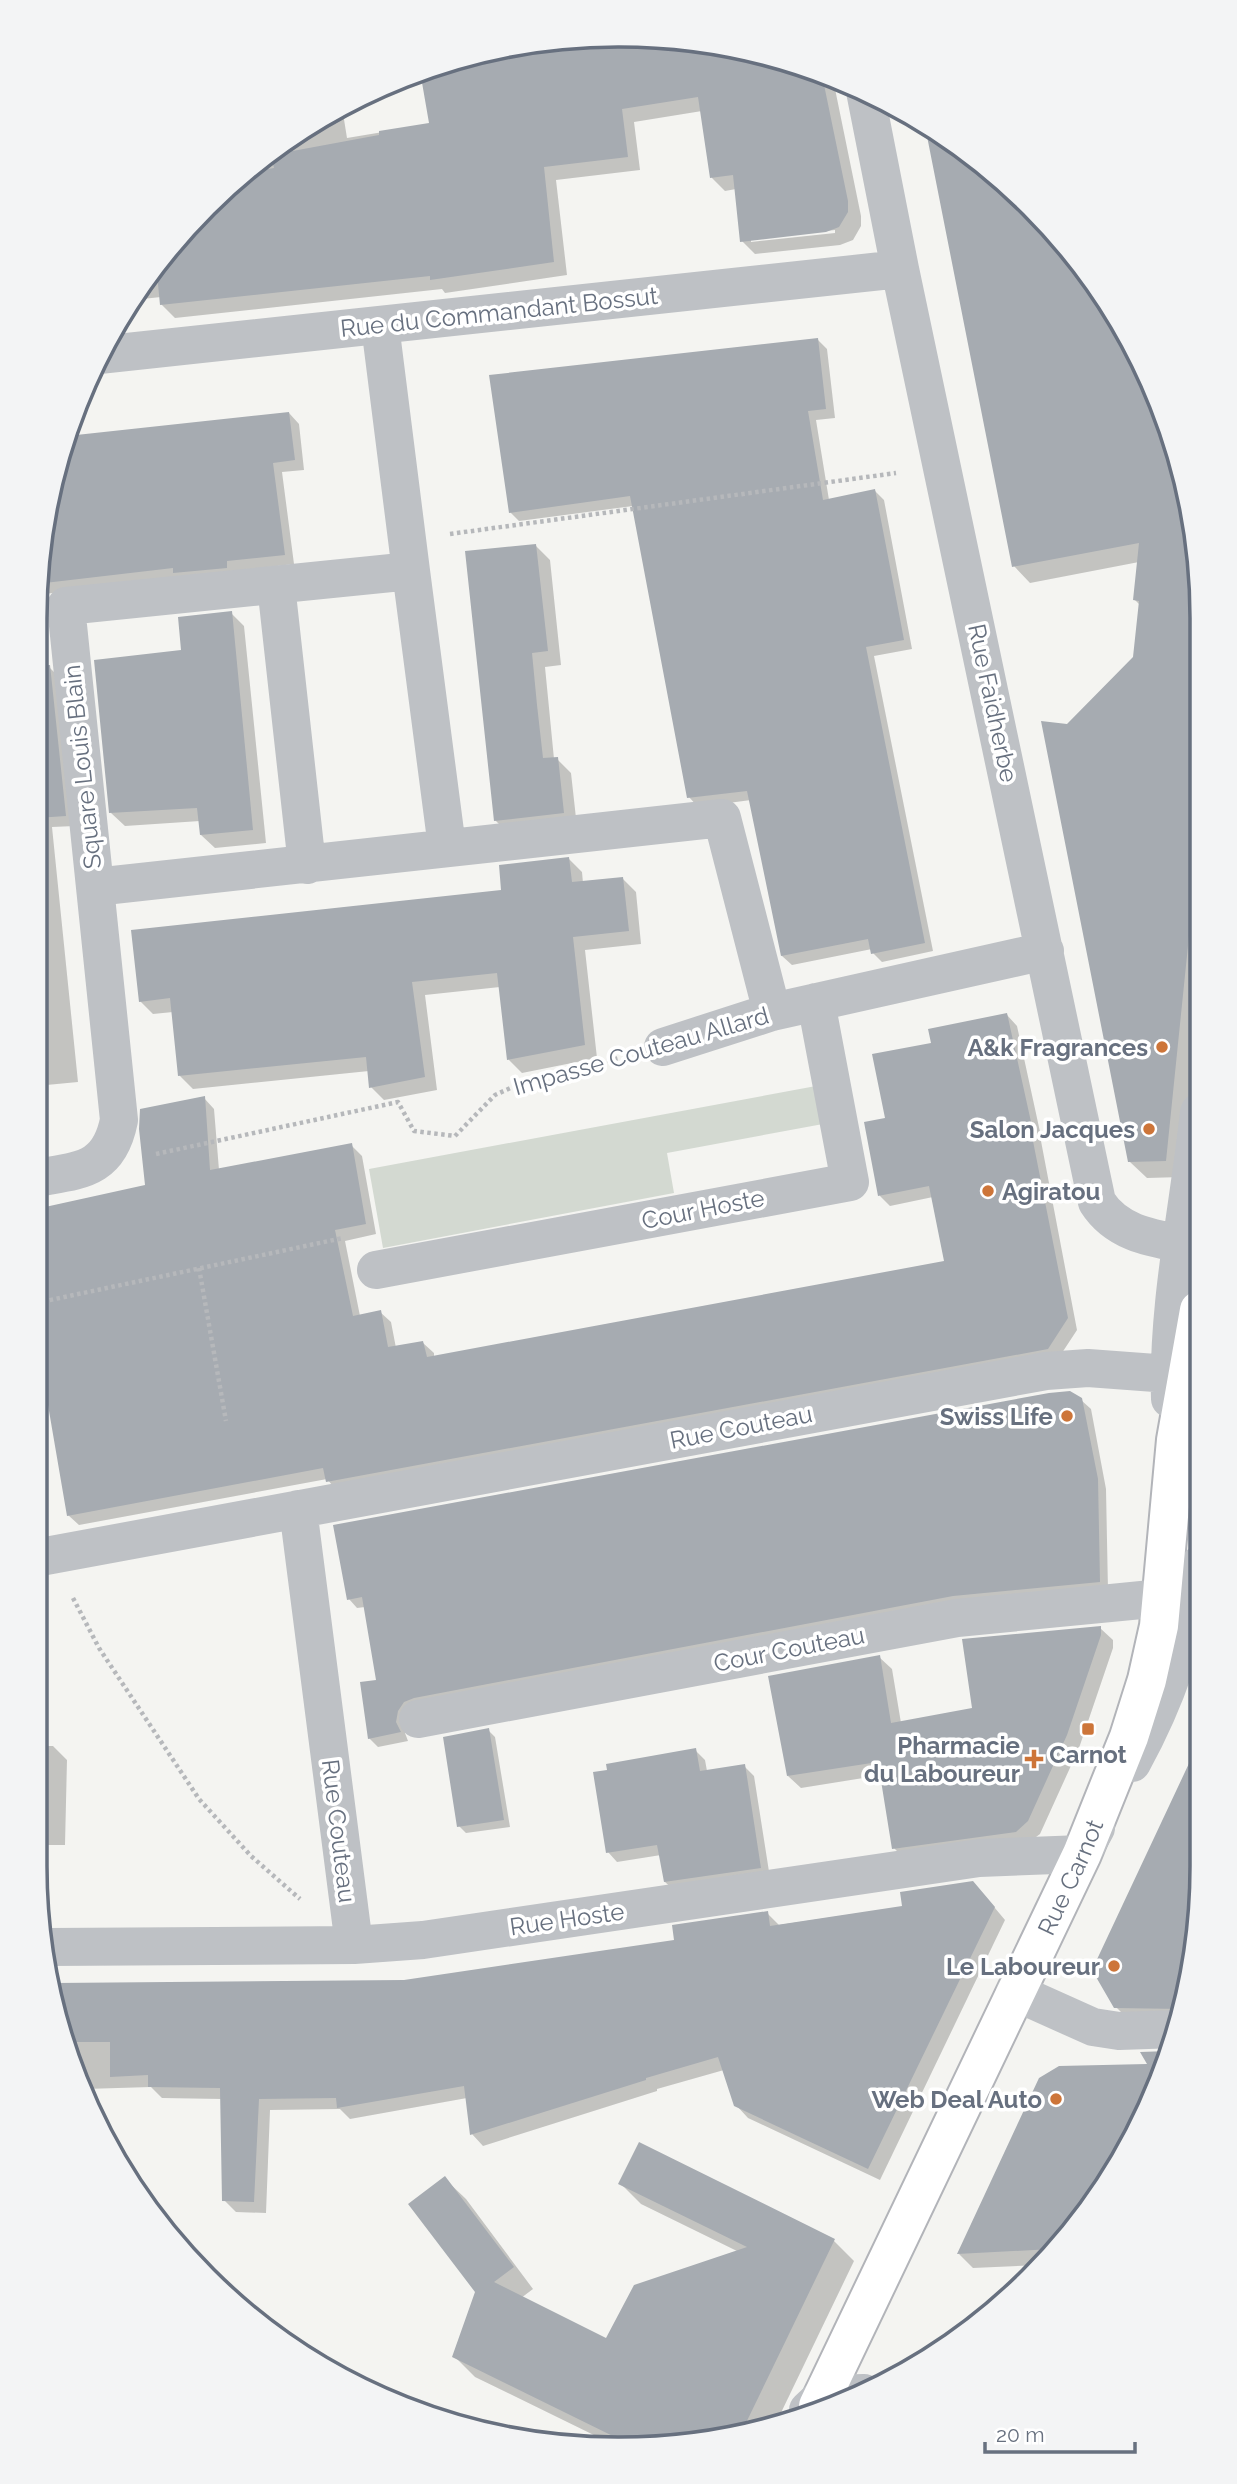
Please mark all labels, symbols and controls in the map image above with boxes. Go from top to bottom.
street label: Rue du Commandant Bossut [339,281,659,343]
street label: Rue Faidherbe [962,621,1024,785]
street label: Square Louis Blain [57,664,107,870]
street label: Impasse Couteau Allard [510,1001,772,1101]
place label: A&k Fragrances [967,1033,1148,1062]
marker: A&k Fragrances [1154,1039,1170,1055]
place label: Salon Jacques [970,1115,1135,1144]
marker: Salon Jacques [1141,1121,1157,1137]
place label: Agiratou [1002,1177,1100,1206]
street label: Cour Hoste [639,1183,767,1235]
marker: Agiratou [980,1183,996,1199]
street label: Rue Couteau [667,1399,815,1455]
place label: Swiss Life [940,1402,1053,1431]
marker: Swiss Life [1059,1408,1075,1424]
street label: Cour Couteau [711,1620,867,1678]
marker: Carnot [1080,1721,1096,1737]
place label: Pharmacie du Laboureur [864,1731,1020,1788]
place label: Carnot [1049,1740,1127,1769]
marker: Pharmacie du Laboureur [1026,1751,1042,1767]
street label: Rue Couteau [316,1758,362,1904]
street label: Rue Carnot [1031,1815,1109,1940]
street label: Rue Hoste [508,1897,626,1941]
place label: Le Laboureur [946,1952,1100,1981]
marker: Le Laboureur [1106,1958,1122,1974]
place label: Web Deal Auto [871,2085,1042,2114]
marker: Web Deal Auto [1048,2091,1064,2107]
scale bar [985,2410,1136,2454]
text: 20 m [996,2422,1044,2447]

